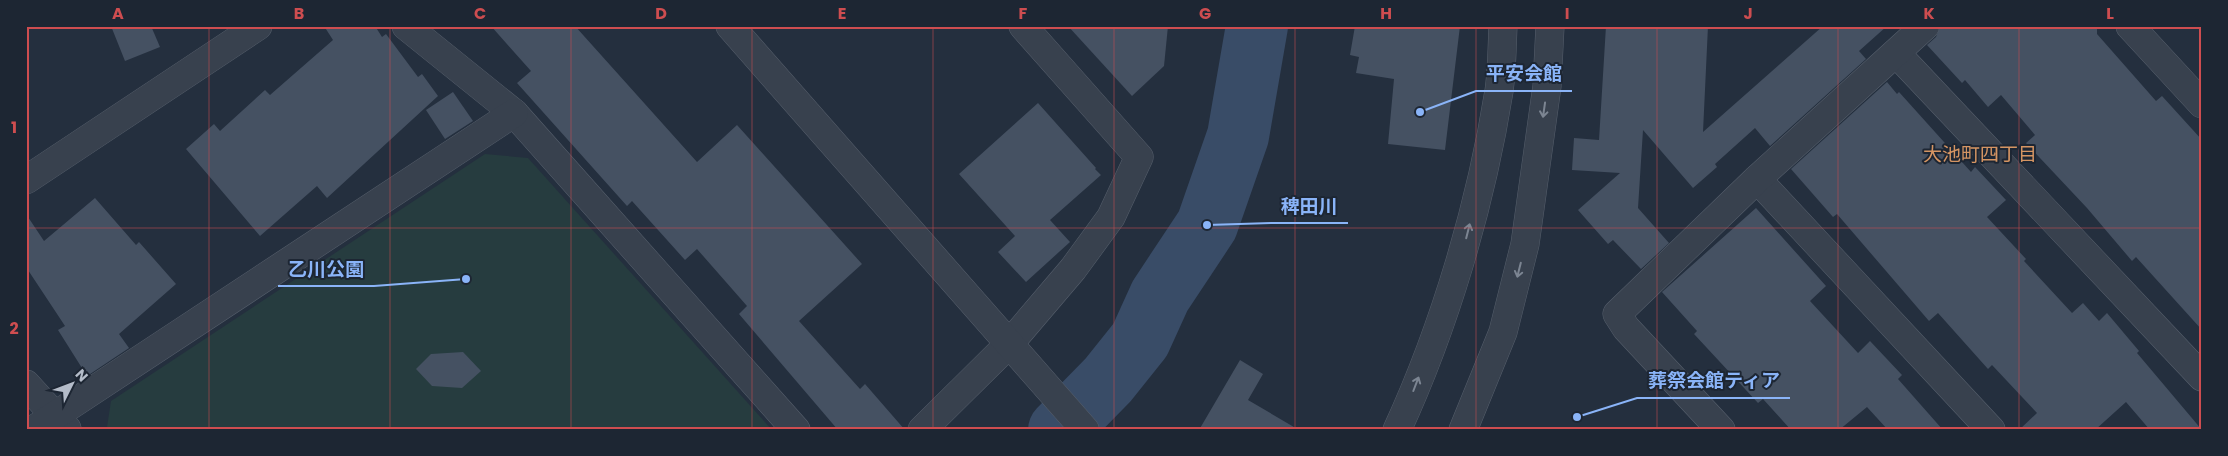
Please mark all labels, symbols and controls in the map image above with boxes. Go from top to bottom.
text: A [112,2,124,25]
text: B [294,2,304,25]
text: C [474,2,486,25]
text: D [655,2,667,25]
text: E [838,2,846,25]
text: F [1019,2,1028,25]
text: G [1199,2,1211,25]
text: H [1380,2,1392,25]
text: I [1565,2,1569,25]
text: J [1743,2,1753,25]
text: K [1923,2,1935,25]
text: L [2106,2,2114,25]
callout: 平安会館 [1476,57,1572,91]
text: 平安会館 [1486,60,1562,87]
one-way arrow [1539,101,1549,117]
text: 1 [11,116,17,139]
district label: 大池町四丁目 [1923,141,2037,168]
callout: 稗田川 [1271,189,1348,223]
text: 稗田川 [1280,193,1338,220]
one-way arrow [1464,223,1473,239]
callout: 乙川公園 [278,252,374,286]
text: 乙川公園 [288,256,364,283]
one-way arrow [1514,262,1523,278]
text: 2 [9,317,19,340]
north arrow [48,358,98,408]
callout: 葬祭会館ティア [1637,364,1790,398]
text: N [71,365,93,386]
text: 葬祭会館ティア [1648,367,1780,394]
one-way arrow [1412,377,1421,392]

